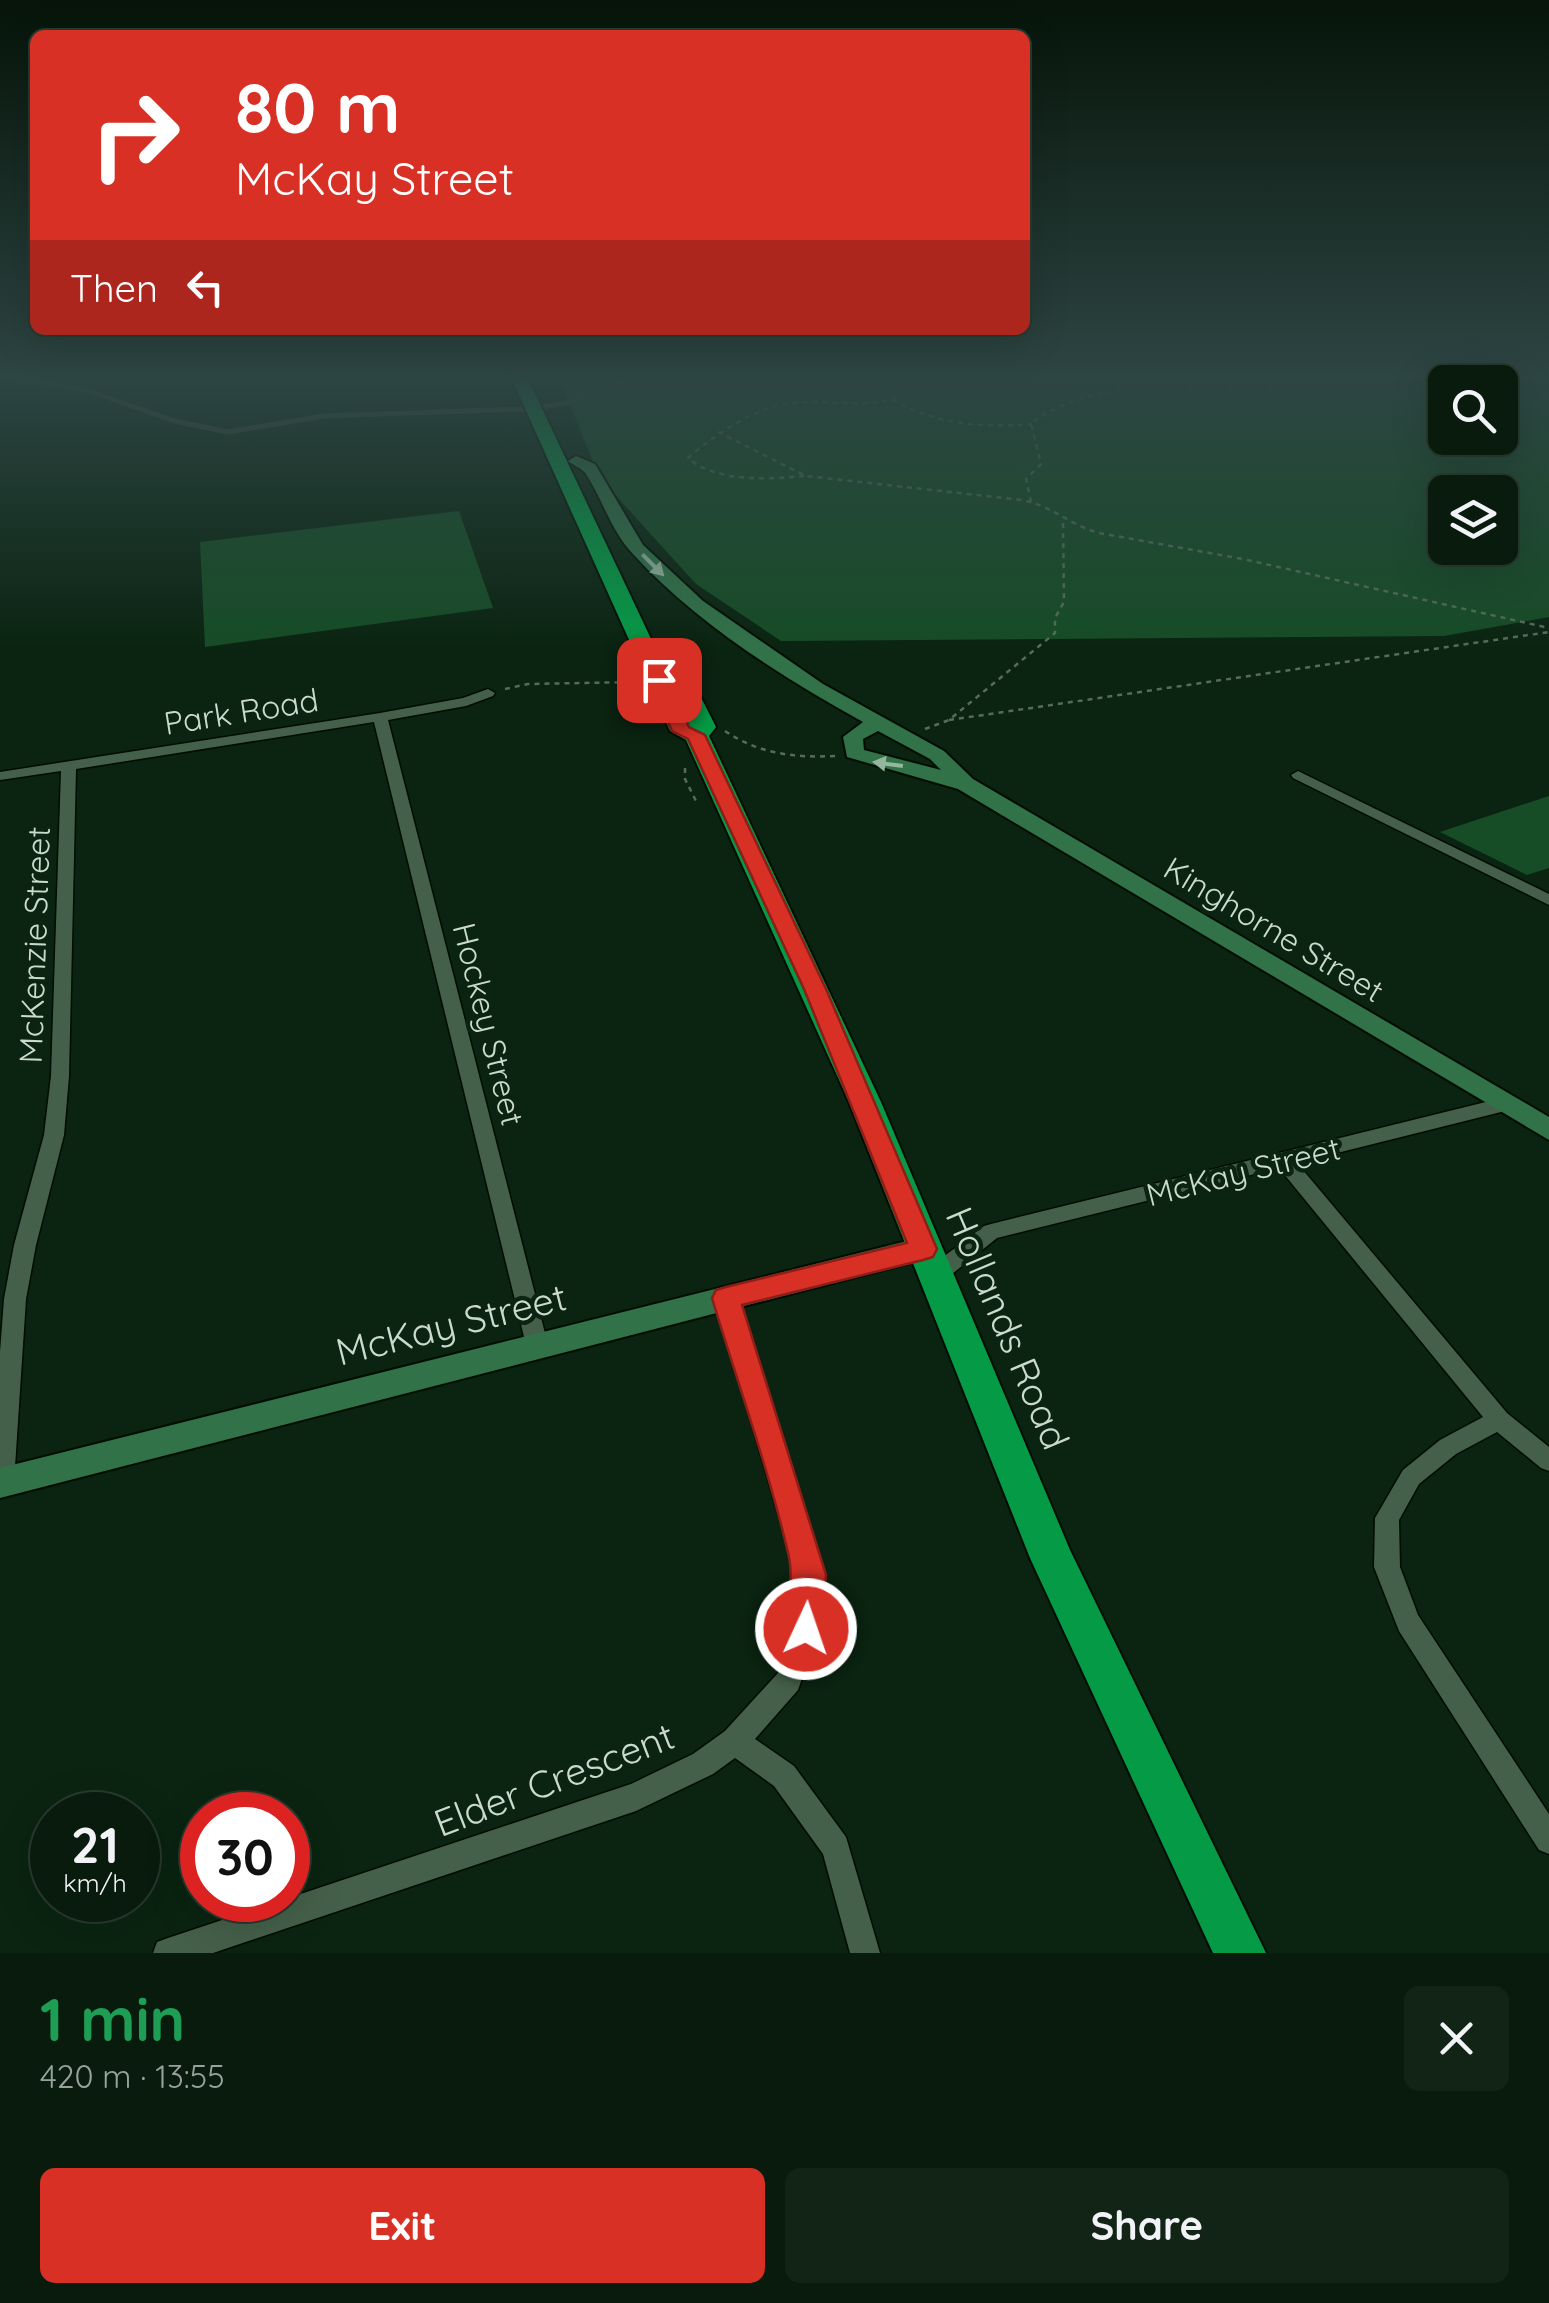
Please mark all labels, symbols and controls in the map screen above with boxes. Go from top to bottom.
text: 80 m [235,63,400,151]
icon: right [70,70,200,200]
text: McKay Street [235,150,514,206]
icon: left [178,260,233,315]
text: Then [70,264,158,312]
map controls [1428,365,1518,565]
button: search [1428,365,1518,455]
button: layers [1428,475,1518,565]
one-way arrow [641,552,665,576]
pin [617,638,702,723]
icon: arrive [632,653,687,708]
street label: Park Road [161,679,321,743]
one-way arrow [872,755,904,771]
street label: McKenzie Street [10,826,58,1064]
street label: Kinghorne Street [1157,848,1391,1010]
street label: Hockey Street [444,918,534,1130]
street label: McKay Street [1142,1128,1344,1214]
street label: Hollands Road [935,1200,1081,1456]
street label: McKay Street [331,1272,571,1376]
position arrow [754,1577,858,1681]
street label: Elder Crescent [427,1711,681,1847]
speed limit sign: 30 [180,1792,310,1922]
text: 21 [71,1813,119,1876]
text: km/h [63,1867,127,1898]
text: 1 min [40,1981,185,2056]
button: close [1404,1986,1509,2091]
text: 420 m · 13:55 [40,2056,225,2096]
button: Exit [40,2168,765,2283]
button: Share [785,2168,1509,2283]

